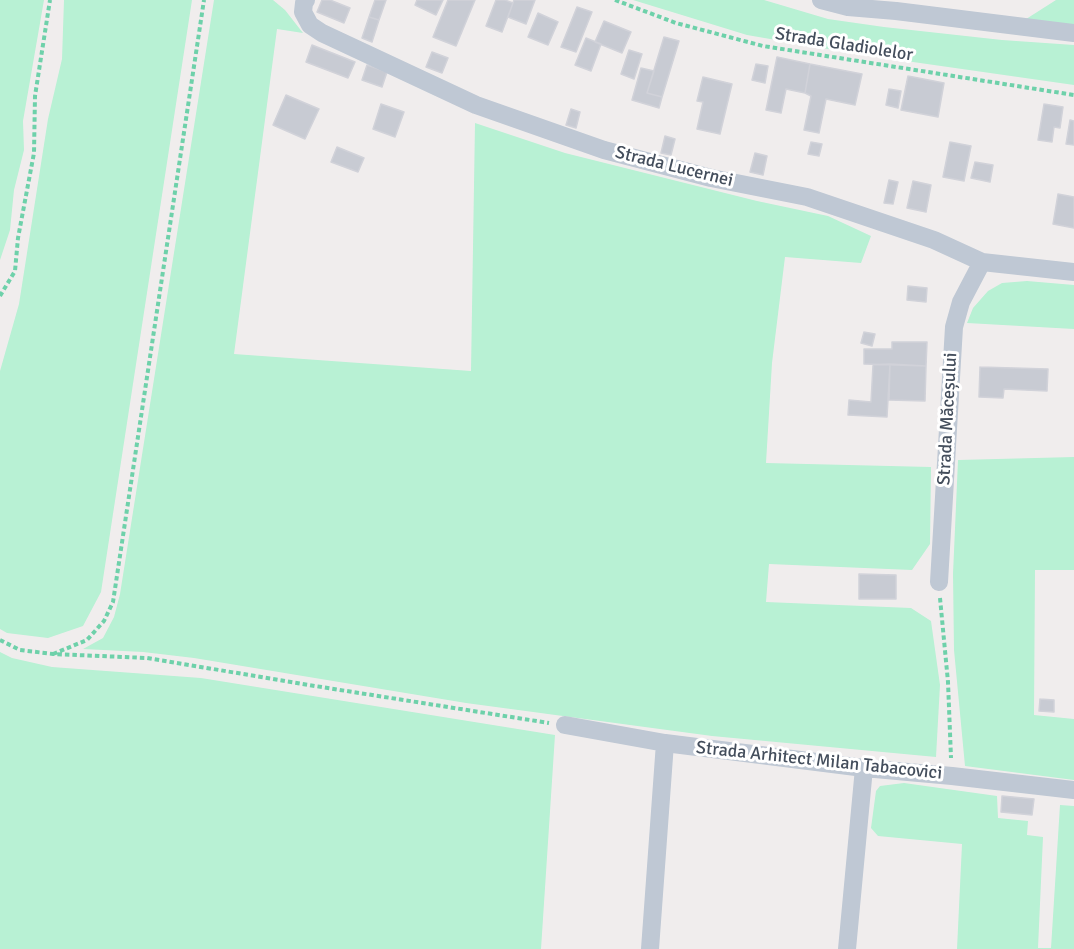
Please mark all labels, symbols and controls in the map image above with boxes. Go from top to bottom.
street label: Strada Gladiolelor [774,23,914,67]
street label: Strada Lucernei [613,142,735,192]
street label: Strada Măceșului [934,352,962,486]
street label: Strada Arhitect Milan Tabacovici [695,737,943,785]

